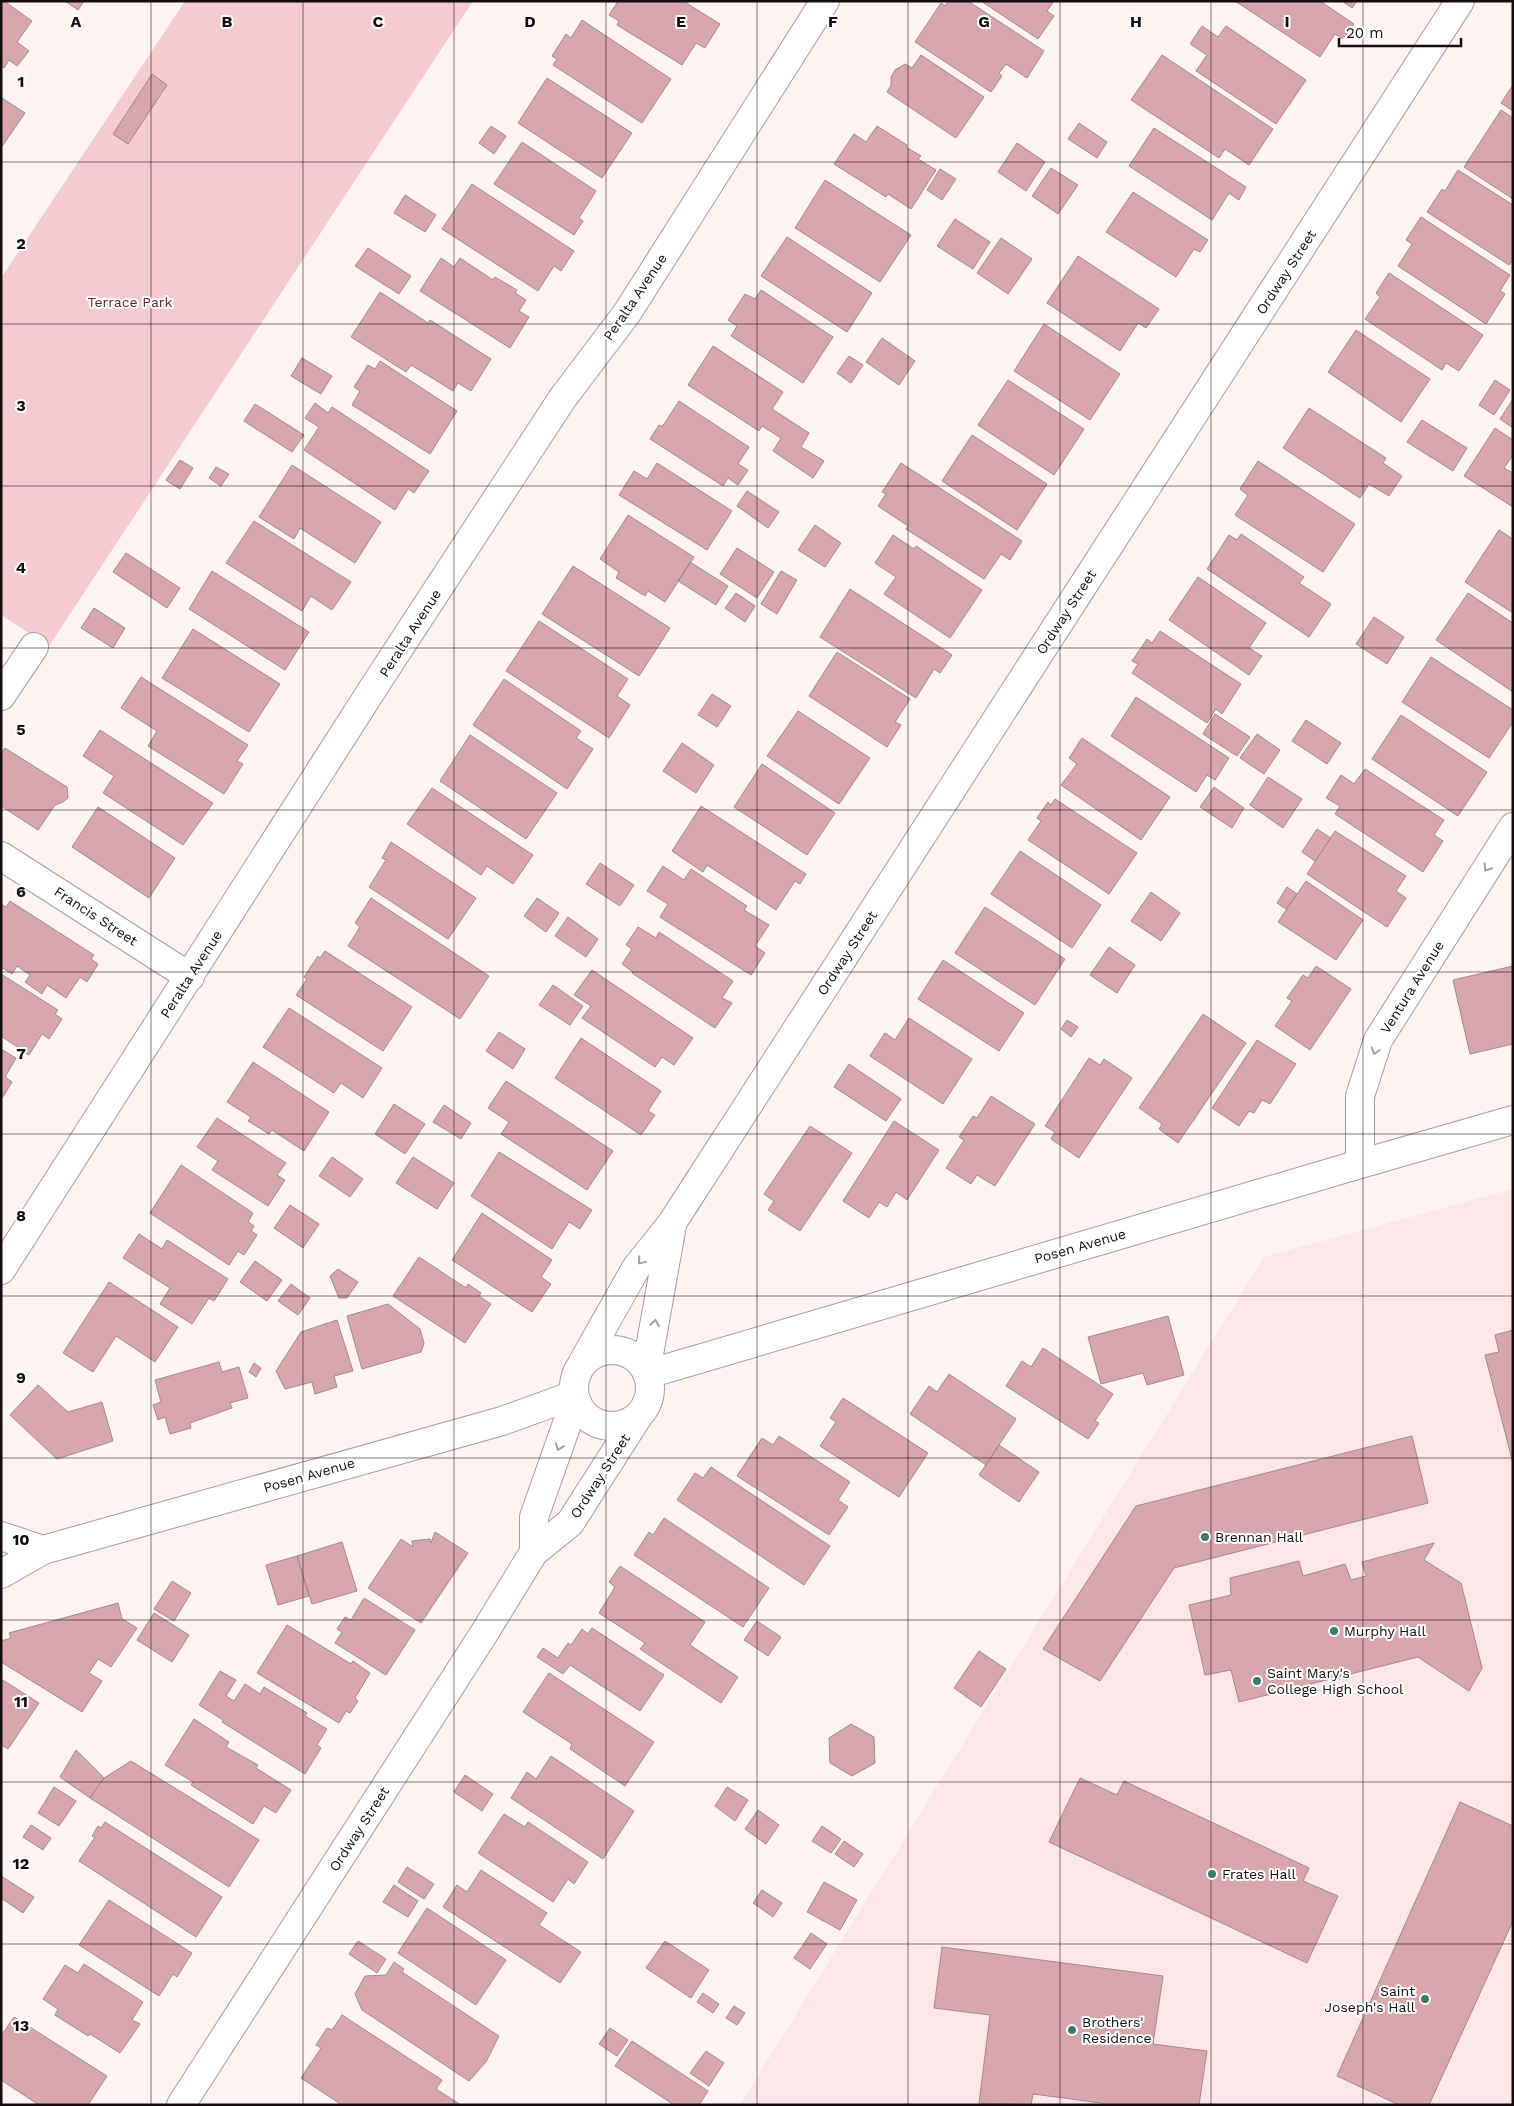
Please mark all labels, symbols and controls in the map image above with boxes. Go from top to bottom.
text: A [71,12,82,31]
text: B [222,12,233,31]
text: C [373,12,384,31]
text: D [524,12,536,31]
text: E [676,12,686,31]
text: F [828,12,838,31]
text: G [978,12,990,31]
text: H [1130,12,1142,31]
text: I [1284,12,1290,31]
scale bar [1339,15,1462,47]
text: 20 m [1346,24,1384,42]
text: 1 [18,72,24,91]
street label: Ordway Street [1253,227,1319,317]
text: 2 [16,234,26,253]
street label: Peralta Avenue [600,251,670,343]
park label: Terrace Park [88,294,173,310]
text: 3 [16,396,26,415]
text: 4 [16,558,26,577]
street label: Ordway Street [1033,567,1099,657]
street label: Peralta Avenue [376,586,444,680]
text: 5 [16,720,26,739]
one-way arrow [1483,863,1493,872]
text: 6 [16,882,26,901]
street label: Francis Street [51,883,141,949]
street label: Ordway Street [814,908,880,998]
street label: Peralta Avenue [157,927,225,1021]
street label: Ventura Avenue [1377,938,1447,1036]
text: 7 [16,1044,26,1063]
one-way arrow [1370,1047,1380,1055]
text: 8 [16,1206,26,1225]
street label: Posen Avenue [1032,1225,1128,1267]
one-way arrow [639,1255,647,1264]
one-way arrow [649,1318,659,1327]
text: 9 [16,1368,26,1387]
street label: Ordway Street [567,1431,633,1521]
one-way arrow [555,1442,565,1450]
street label: Posen Avenue [261,1454,357,1496]
place label: Brennan Hall [1215,1529,1304,1545]
text: 10 [12,1530,30,1549]
marker: Brennan Hall [1199,1531,1211,1543]
place label: Murphy Hall [1344,1623,1426,1639]
marker: Murphy Hall [1328,1625,1340,1637]
place label: Saint Mary's College High School [1267,1665,1404,1697]
marker: Saint Mary's College High School [1251,1675,1263,1687]
text: 11 [14,1692,28,1711]
street label: Ordway Street [326,1784,392,1874]
text: 12 [13,1854,29,1873]
place label: Frates Hall [1222,1866,1297,1882]
marker: Frates Hall [1206,1868,1218,1880]
place label: Saint Joseph's Hall [1324,1983,1416,2015]
marker: Saint Joseph's Hall [1419,1993,1431,2005]
place label: Brothers' Residence [1082,2014,1152,2046]
text: 13 [13,2016,29,2035]
marker: Brothers' Residence [1066,2024,1078,2036]

